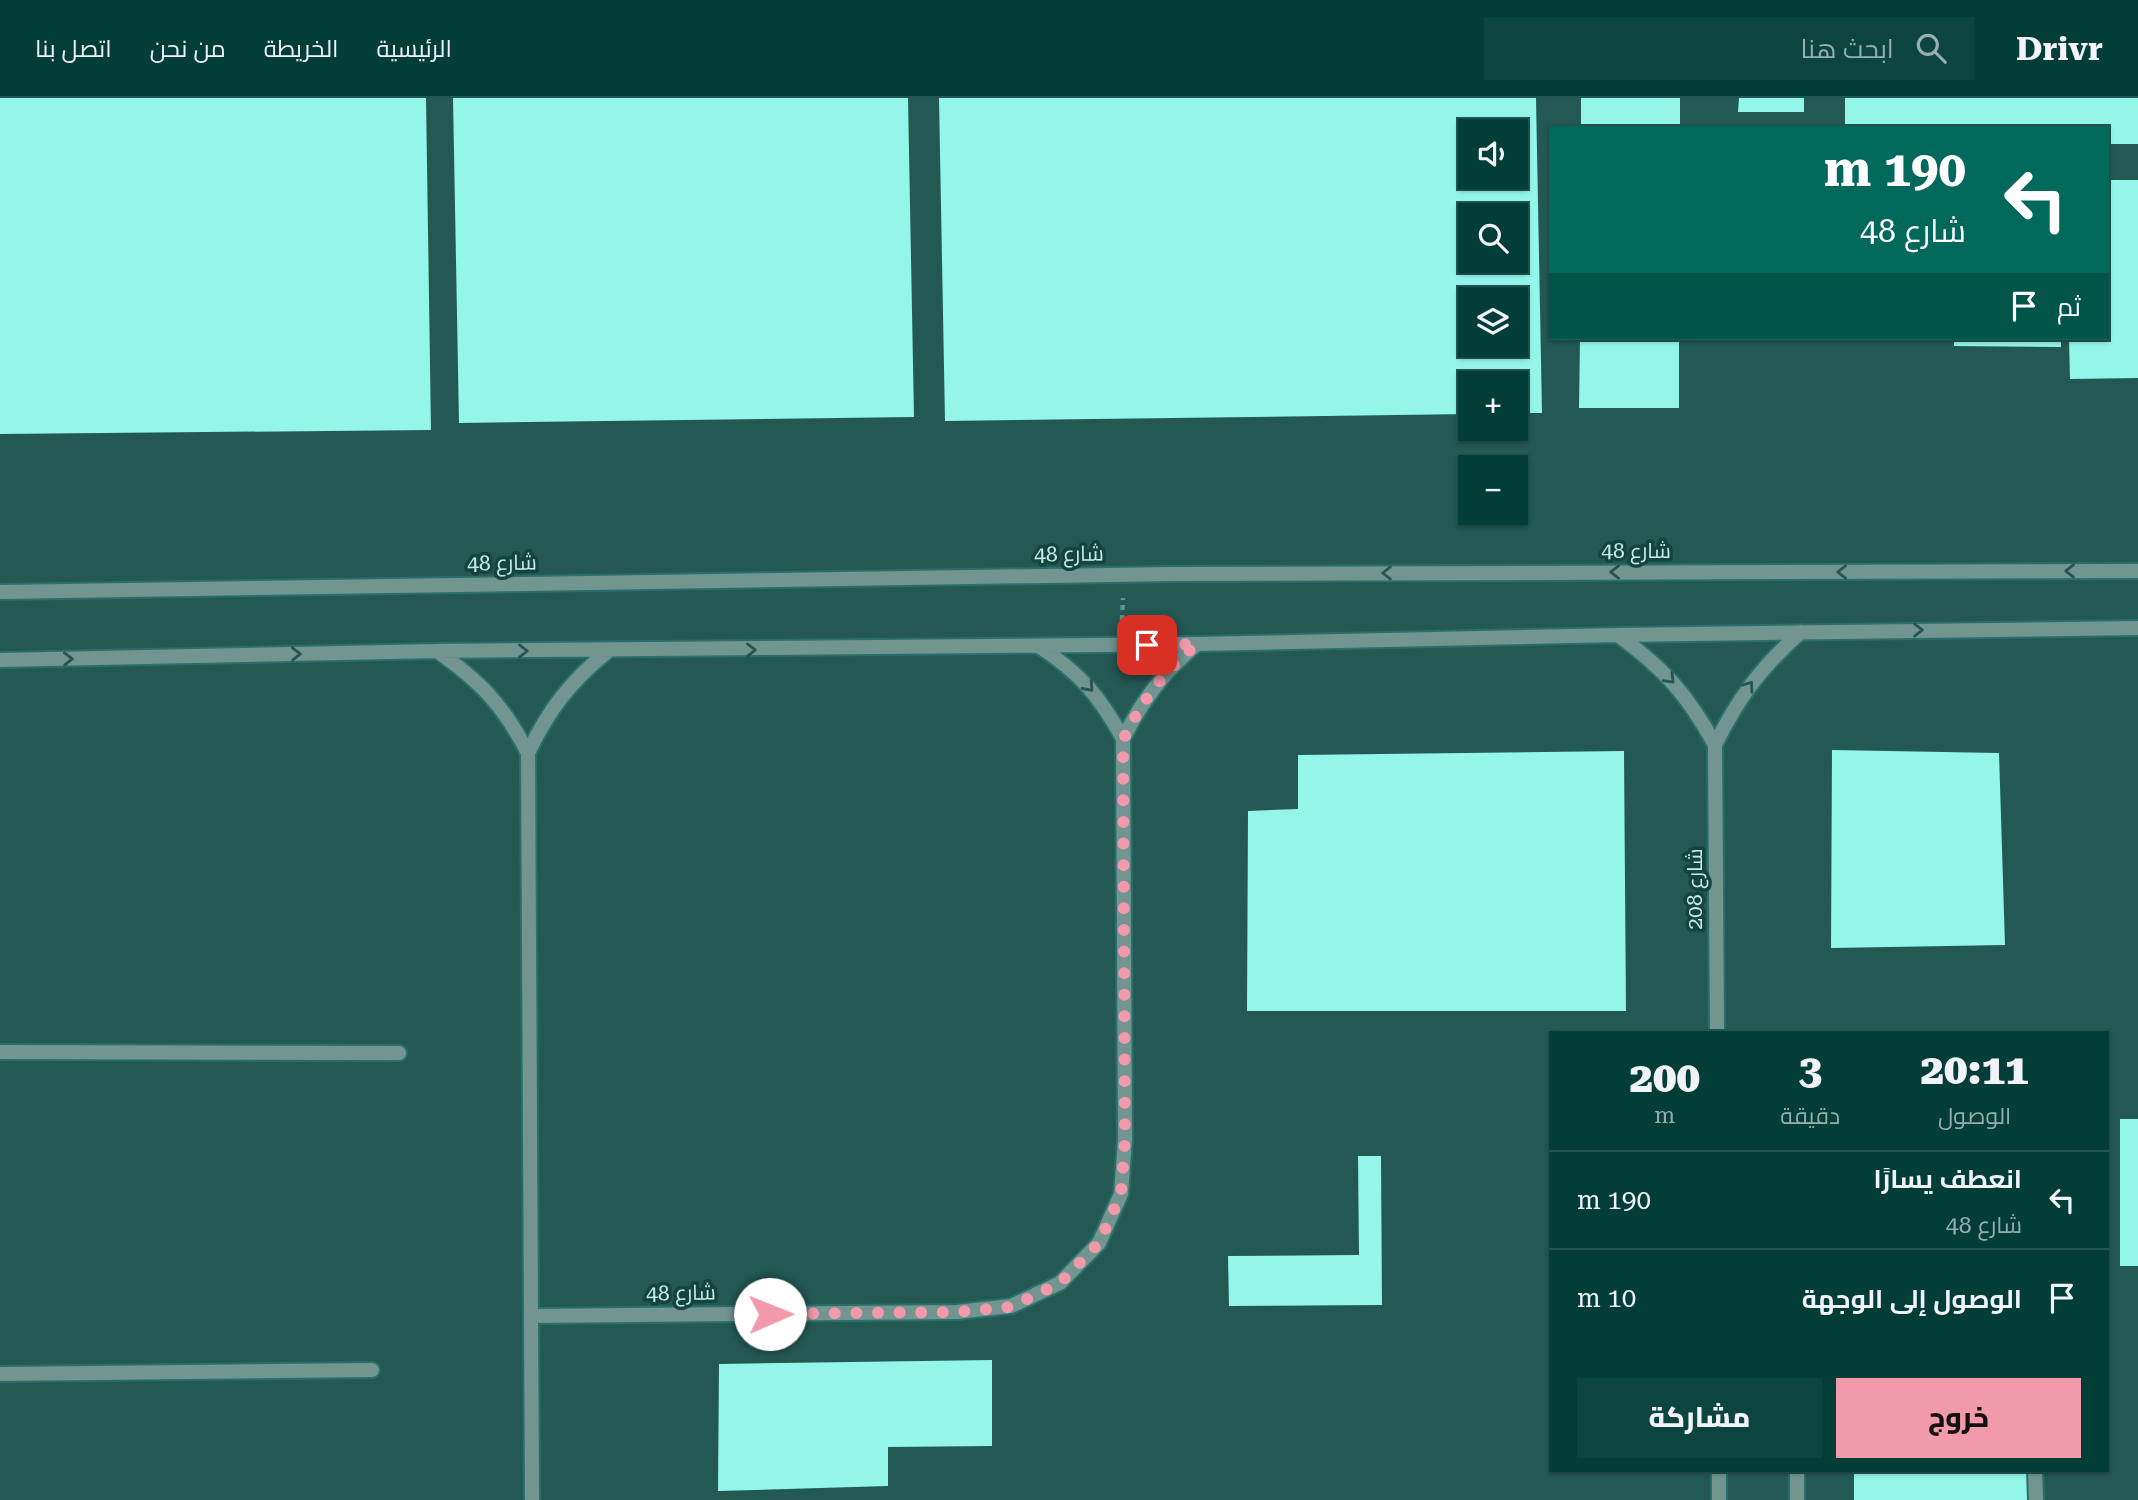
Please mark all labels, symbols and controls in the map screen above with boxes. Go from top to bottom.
search box [1484,17,1974,80]
icon: search [1912,29,1950,67]
text: Drivr [2016,29,2103,68]
text: ابحث هنا [1800,34,1894,64]
text: اتصل بنا [35,35,112,63]
text: من نحن [150,35,226,63]
text: الخريطة [264,35,339,63]
text: الرئيسية [377,35,452,63]
map controls [1458,119,1528,525]
button: sound [1458,119,1528,189]
text: 190 m [1824,141,1966,198]
icon: left [1990,154,2081,245]
button: search [1458,203,1528,273]
text: شارع 48 [1860,212,1966,250]
button: layers [1458,287,1528,357]
icon: arrive [2005,287,2043,325]
text: ثم [2057,292,2081,322]
button: + [1458,371,1528,441]
button: − [1458,455,1528,525]
street label: شارع 48 [1601,539,1671,565]
street label: شارع 48 [1034,541,1104,569]
street label: شارع 48 [467,550,537,578]
one-way arrow [2064,563,2075,579]
one-way arrow [1609,564,1620,580]
one-way arrow [1837,564,1847,580]
one-way arrow [1382,565,1392,581]
pin [1117,615,1177,675]
one-way arrow [1913,622,1924,638]
icon: arrive [1128,626,1166,664]
one-way arrow [745,642,756,657]
one-way arrow [518,643,529,659]
one-way arrow [291,646,301,662]
one-way arrow [63,651,74,666]
one-way arrow [1662,670,1675,683]
one-way arrow [1080,679,1093,692]
one-way arrow [1741,681,1753,694]
street label: شارع 208 [1683,848,1709,930]
text: 3 [1799,1045,1822,1094]
text: 20:11 [1921,1045,2029,1094]
text: 200 [1629,1053,1700,1102]
text: m [1654,1102,1675,1129]
text: دقيقة [1780,1103,1840,1130]
text: الوصول [1938,1103,2011,1130]
text: انعطف يسارًا [1874,1164,2022,1194]
icon: left [2043,1181,2081,1219]
text: 190 m [1577,1185,1651,1215]
text: شارع 48 [1946,1212,2022,1239]
position arrow [733,1277,807,1351]
icon: arrive [2043,1279,2081,1317]
street label: شارع 48 [646,1280,716,1308]
text: 10 m [1577,1283,1636,1313]
text: الوصول إلى الوجهة [1802,1284,2022,1314]
button: مشاركة [1577,1378,1822,1458]
button: خروج [1836,1378,2081,1458]

